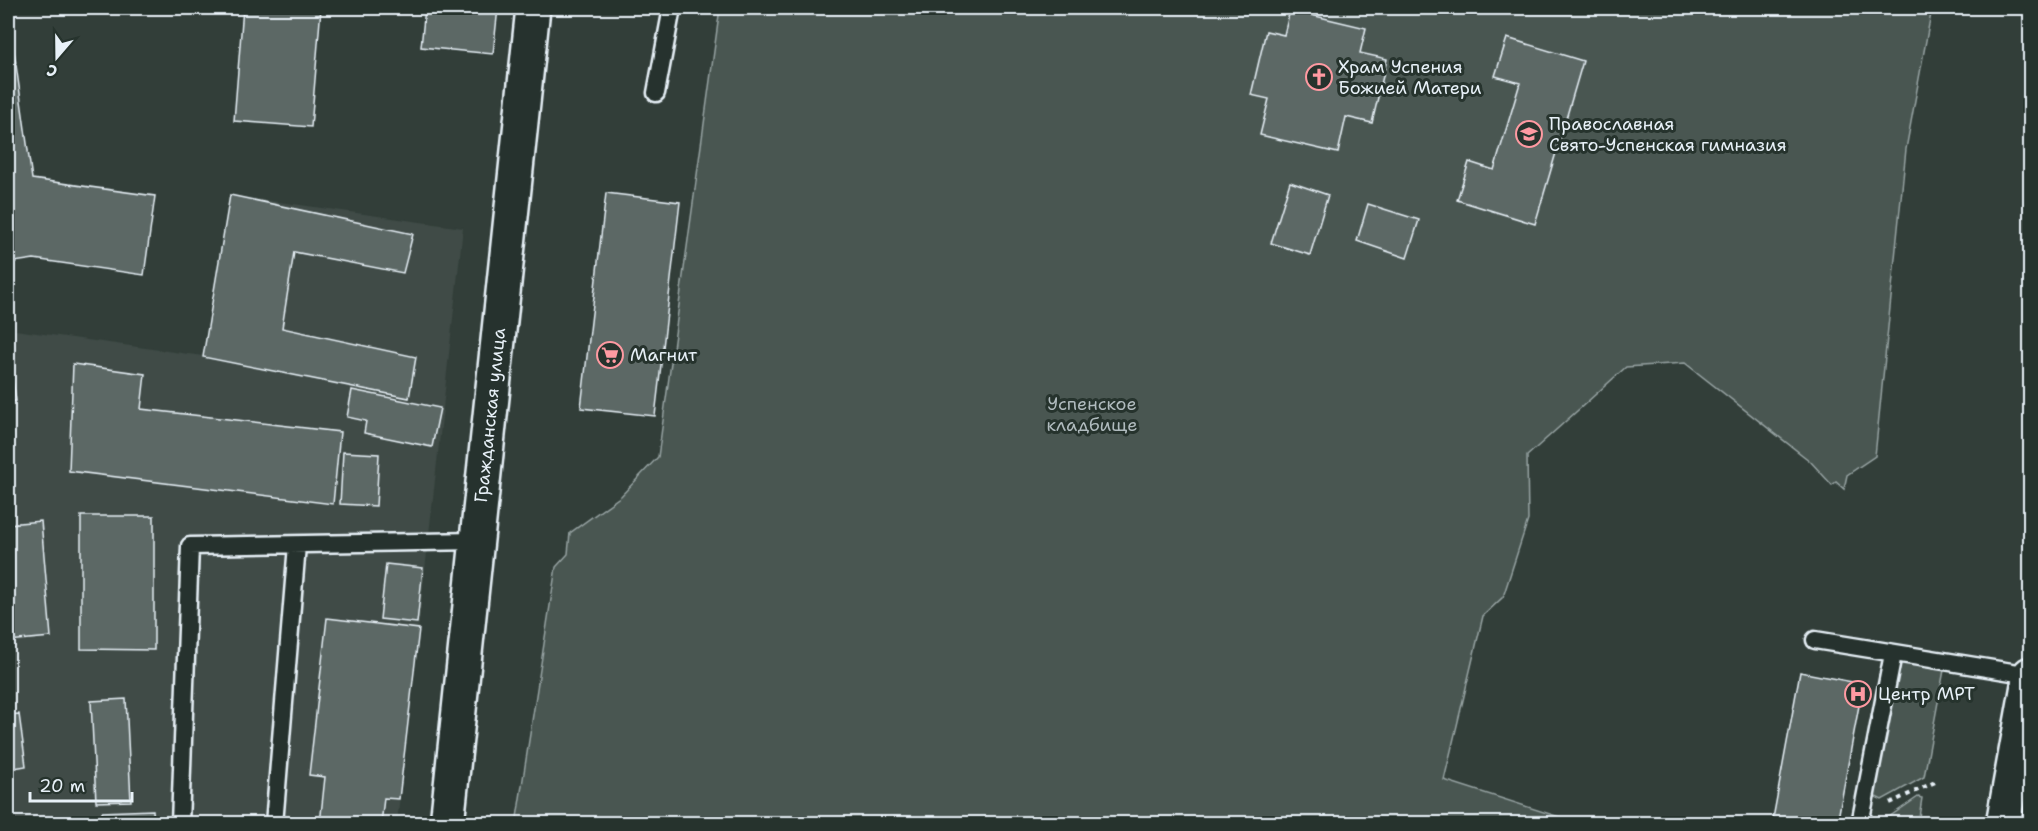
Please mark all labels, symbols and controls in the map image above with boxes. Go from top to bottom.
north arrow [27,27,87,87]
place label: Храм Успения Божией Матери [1338,55,1482,100]
text: С [44,59,60,82]
church icon: Храм Успения Божией Матери [1304,62,1334,92]
place label: Православная Свято-Успенская гимназия [1549,112,1787,157]
school or university icon: Православная Свято-Успенская гимназия [1514,119,1544,149]
street label: Гражданская улица [469,327,511,504]
supermarket icon: Магнит [595,340,625,370]
place label: Магнит [630,343,698,367]
park label: Успенское кладбище [1046,392,1138,437]
hospital icon: Центр МРТ [1843,679,1873,709]
place label: Центр МРТ [1878,682,1975,706]
scale bar [30,765,132,803]
text: 20 m [39,774,85,798]

